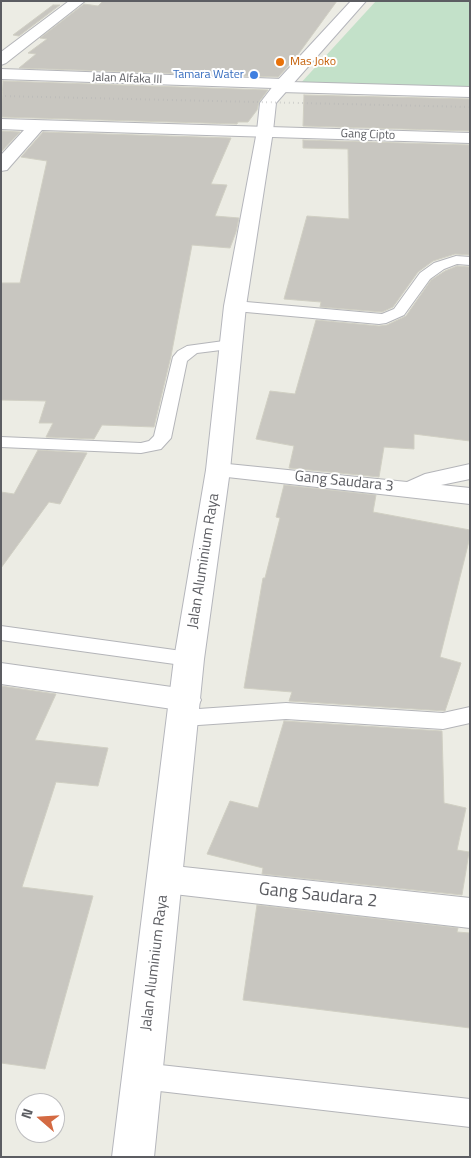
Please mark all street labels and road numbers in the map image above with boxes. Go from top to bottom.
street label: Jalan Alfaka III [92,71,162,87]
street label: Gang Cipto [340,127,396,143]
street label: Gang Saudara 3 [294,468,394,496]
street label: Jalan Aluminium Raya [184,492,224,630]
street label: Gang Saudara 2 [258,879,378,913]
street label: Jalan Aluminium Raya [138,894,172,1032]

